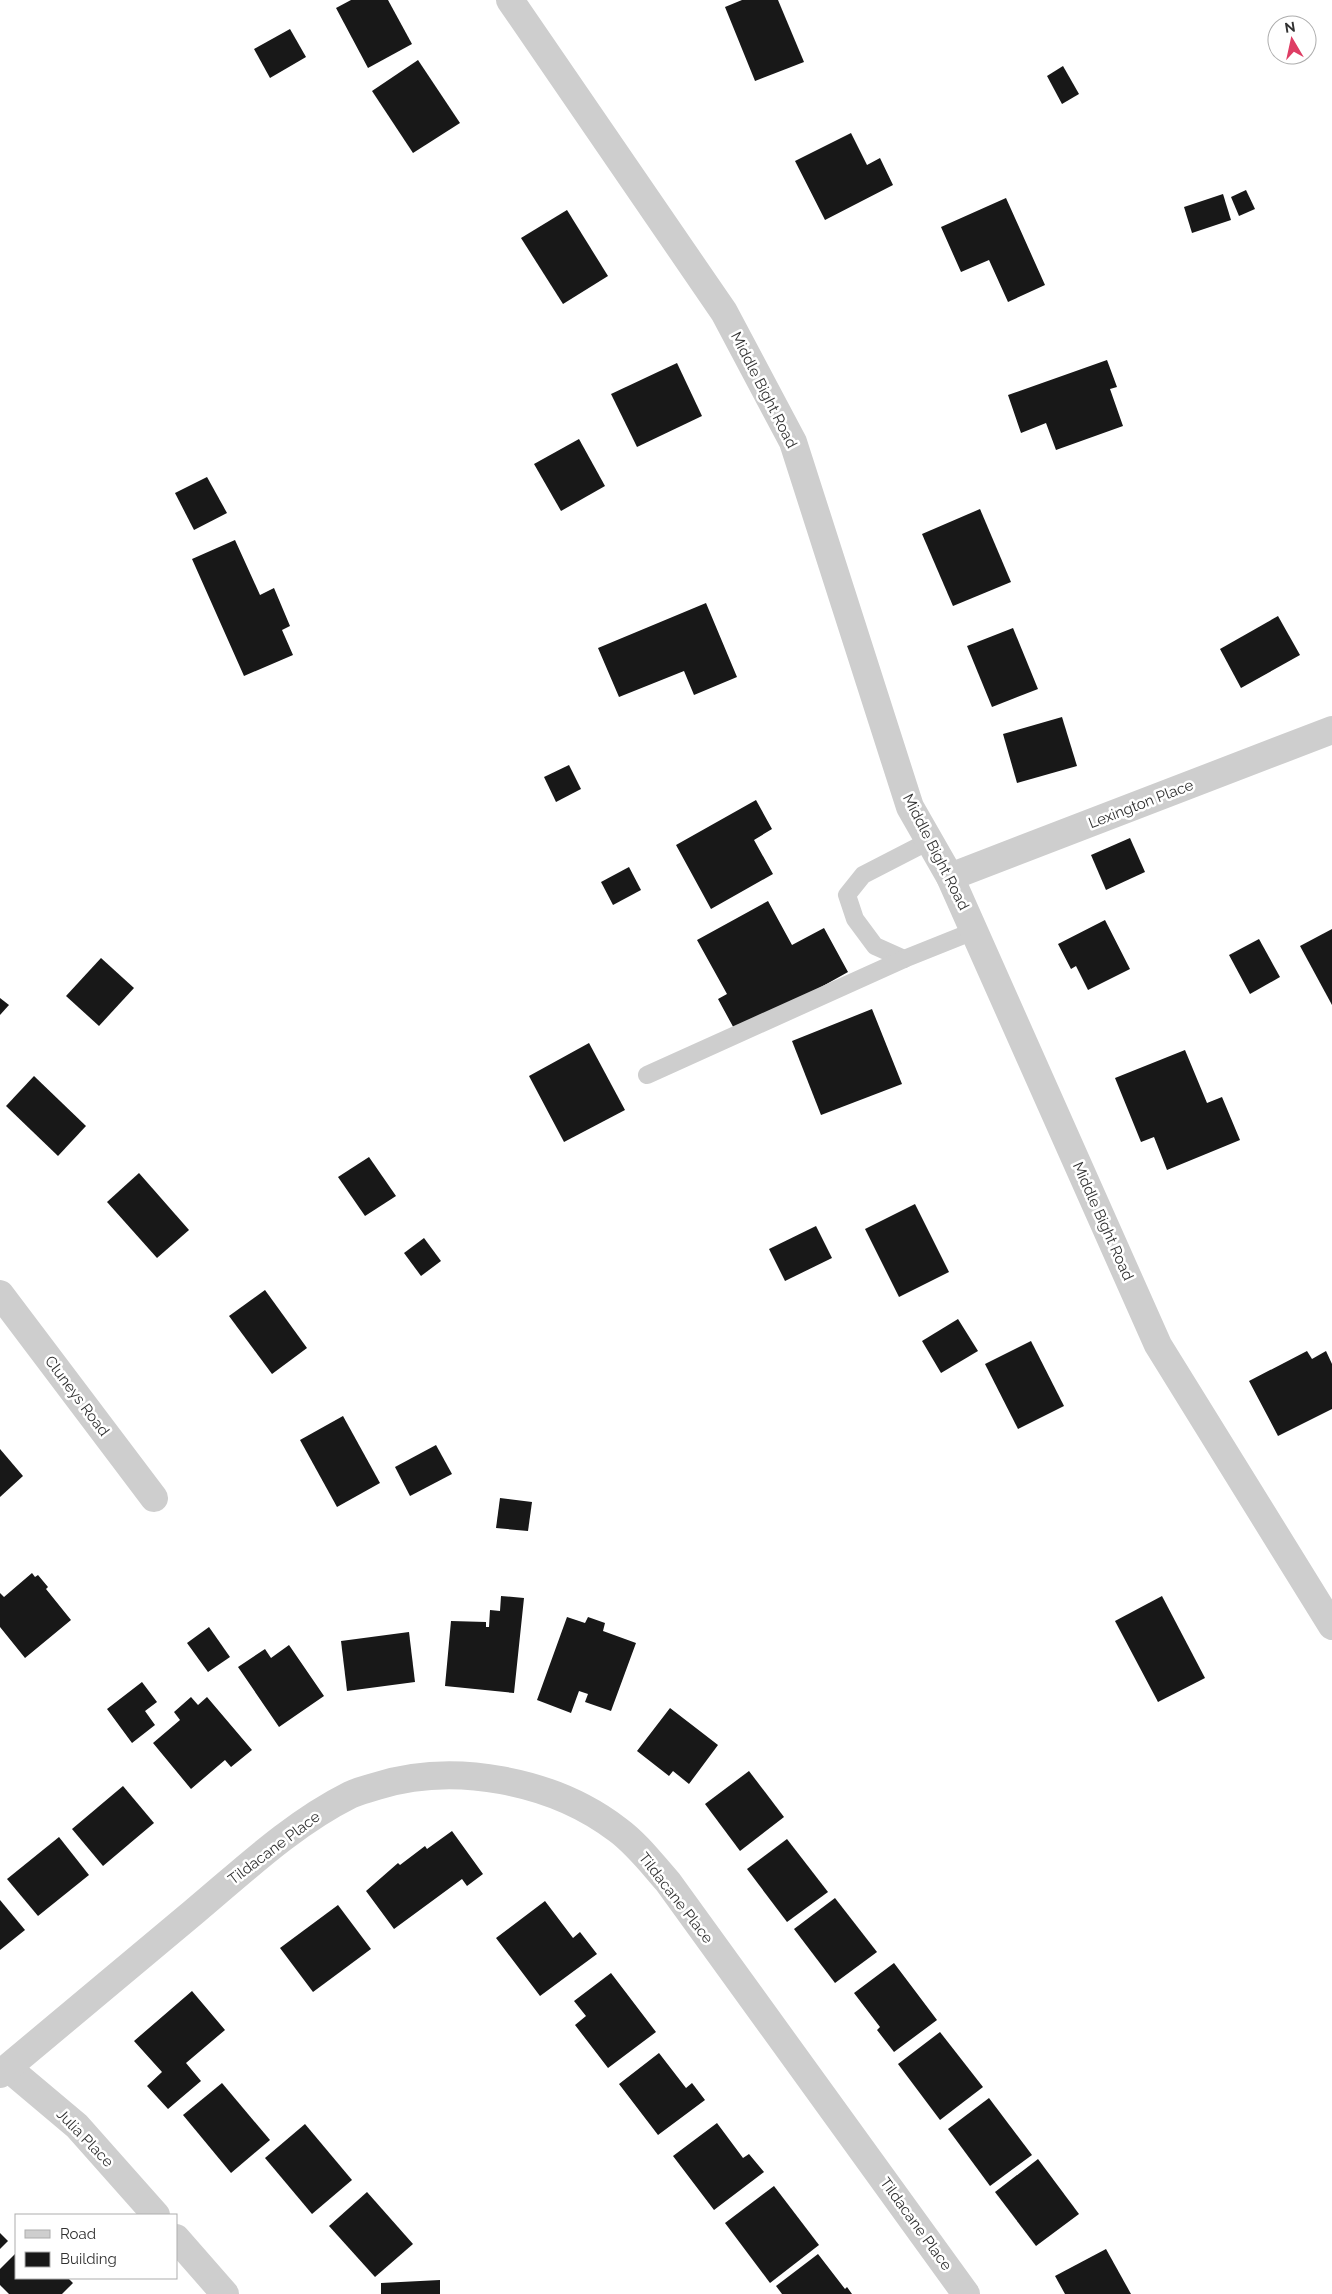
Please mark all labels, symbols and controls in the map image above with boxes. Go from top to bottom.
north arrow [1267,15,1317,65]
text: N [1283,18,1296,36]
street label: Middle Bight Road [727,329,801,451]
street label: Lexington Place [1086,776,1196,832]
street label: Middle Bight Road [899,791,973,913]
street label: Middle Bight Road [1069,1159,1137,1283]
street label: Cluneys Road [41,1352,113,1440]
street label: Tildacane Place [225,1807,324,1888]
street label: Tildacane Place [635,1849,717,1947]
street label: Julia Place [53,2105,117,2171]
street label: Tildacane Place [876,2174,956,2274]
legend [15,2214,178,2279]
text: Road [60,2225,96,2243]
text: Building [60,2250,117,2268]

